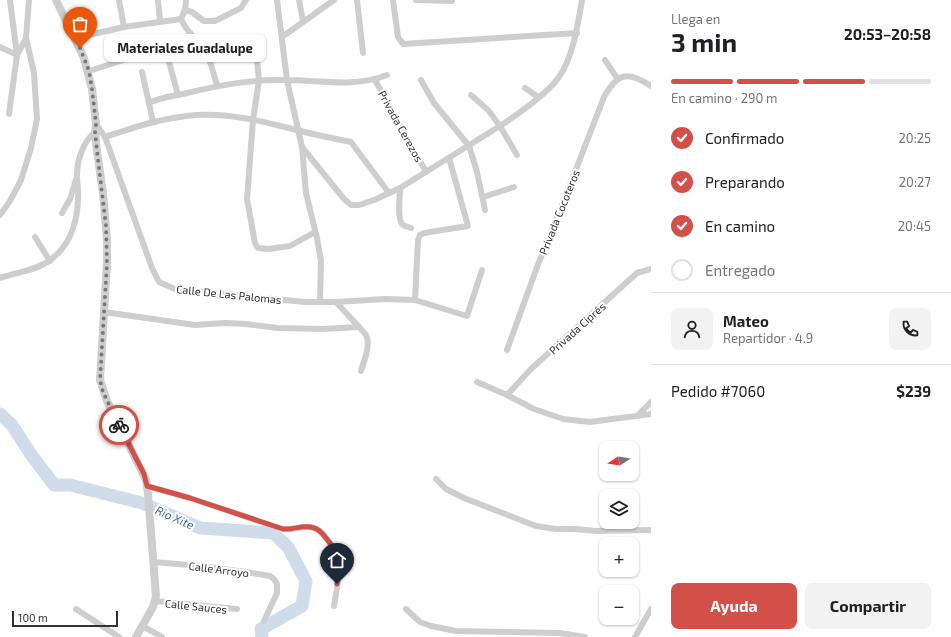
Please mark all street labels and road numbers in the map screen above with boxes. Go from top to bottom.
street label: Privada Cerezos [376,88,426,165]
street label: Privada Cocoteros [536,167,582,256]
street label: Calle De Las Palomas [176,282,283,306]
street label: Privada Ciprés [546,299,608,357]
street label: Calle Arroyo [188,559,250,579]
street label: Calle Sauces [164,596,228,616]

